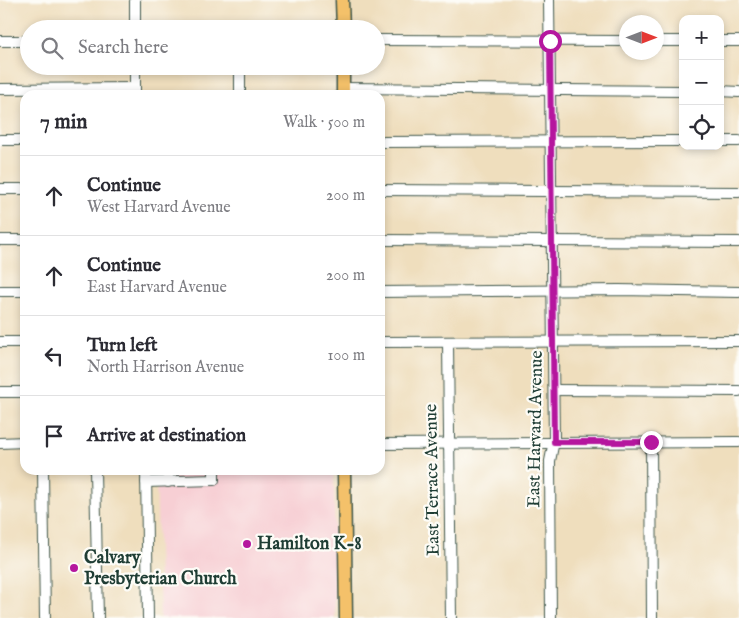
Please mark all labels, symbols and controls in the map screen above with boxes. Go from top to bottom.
north arrow [619,15,664,60]
map controls [679,15,724,150]
button: + [679,15,724,60]
search box [20,20,385,75]
route start [539,30,562,53]
icon: search [38,34,66,62]
text: Search here [78,36,169,60]
button: − [679,60,724,105]
button: locate [679,105,724,150]
text: 7 min [40,109,87,136]
text: Walk · 500 m [283,113,365,133]
text: Continue [87,174,161,198]
icon: ahead [40,182,68,210]
text: 200 m [326,186,365,206]
text: West Harvard Avenue [87,198,231,218]
text: Continue [87,254,161,278]
icon: ahead [40,262,68,290]
text: 200 m [326,266,365,286]
text: East Harvard Avenue [87,278,227,298]
text: Turn left [87,334,158,358]
icon: left [40,342,68,370]
text: 100 m [328,346,365,366]
street label: East Harvard Avenue [523,350,549,508]
text: North Harrison Avenue [87,358,244,378]
street label: East Terrace Avenue [420,404,446,556]
icon: arrive [40,422,68,450]
text: Arrive at destination [87,424,246,448]
route end [640,431,663,454]
place label: Hamilton K-8 [257,533,362,556]
marker: Hamilton K-8 [241,538,253,550]
place label: Calvary Presbyterian Church [84,547,237,591]
marker: Calvary Presbyterian Church [68,562,80,574]

